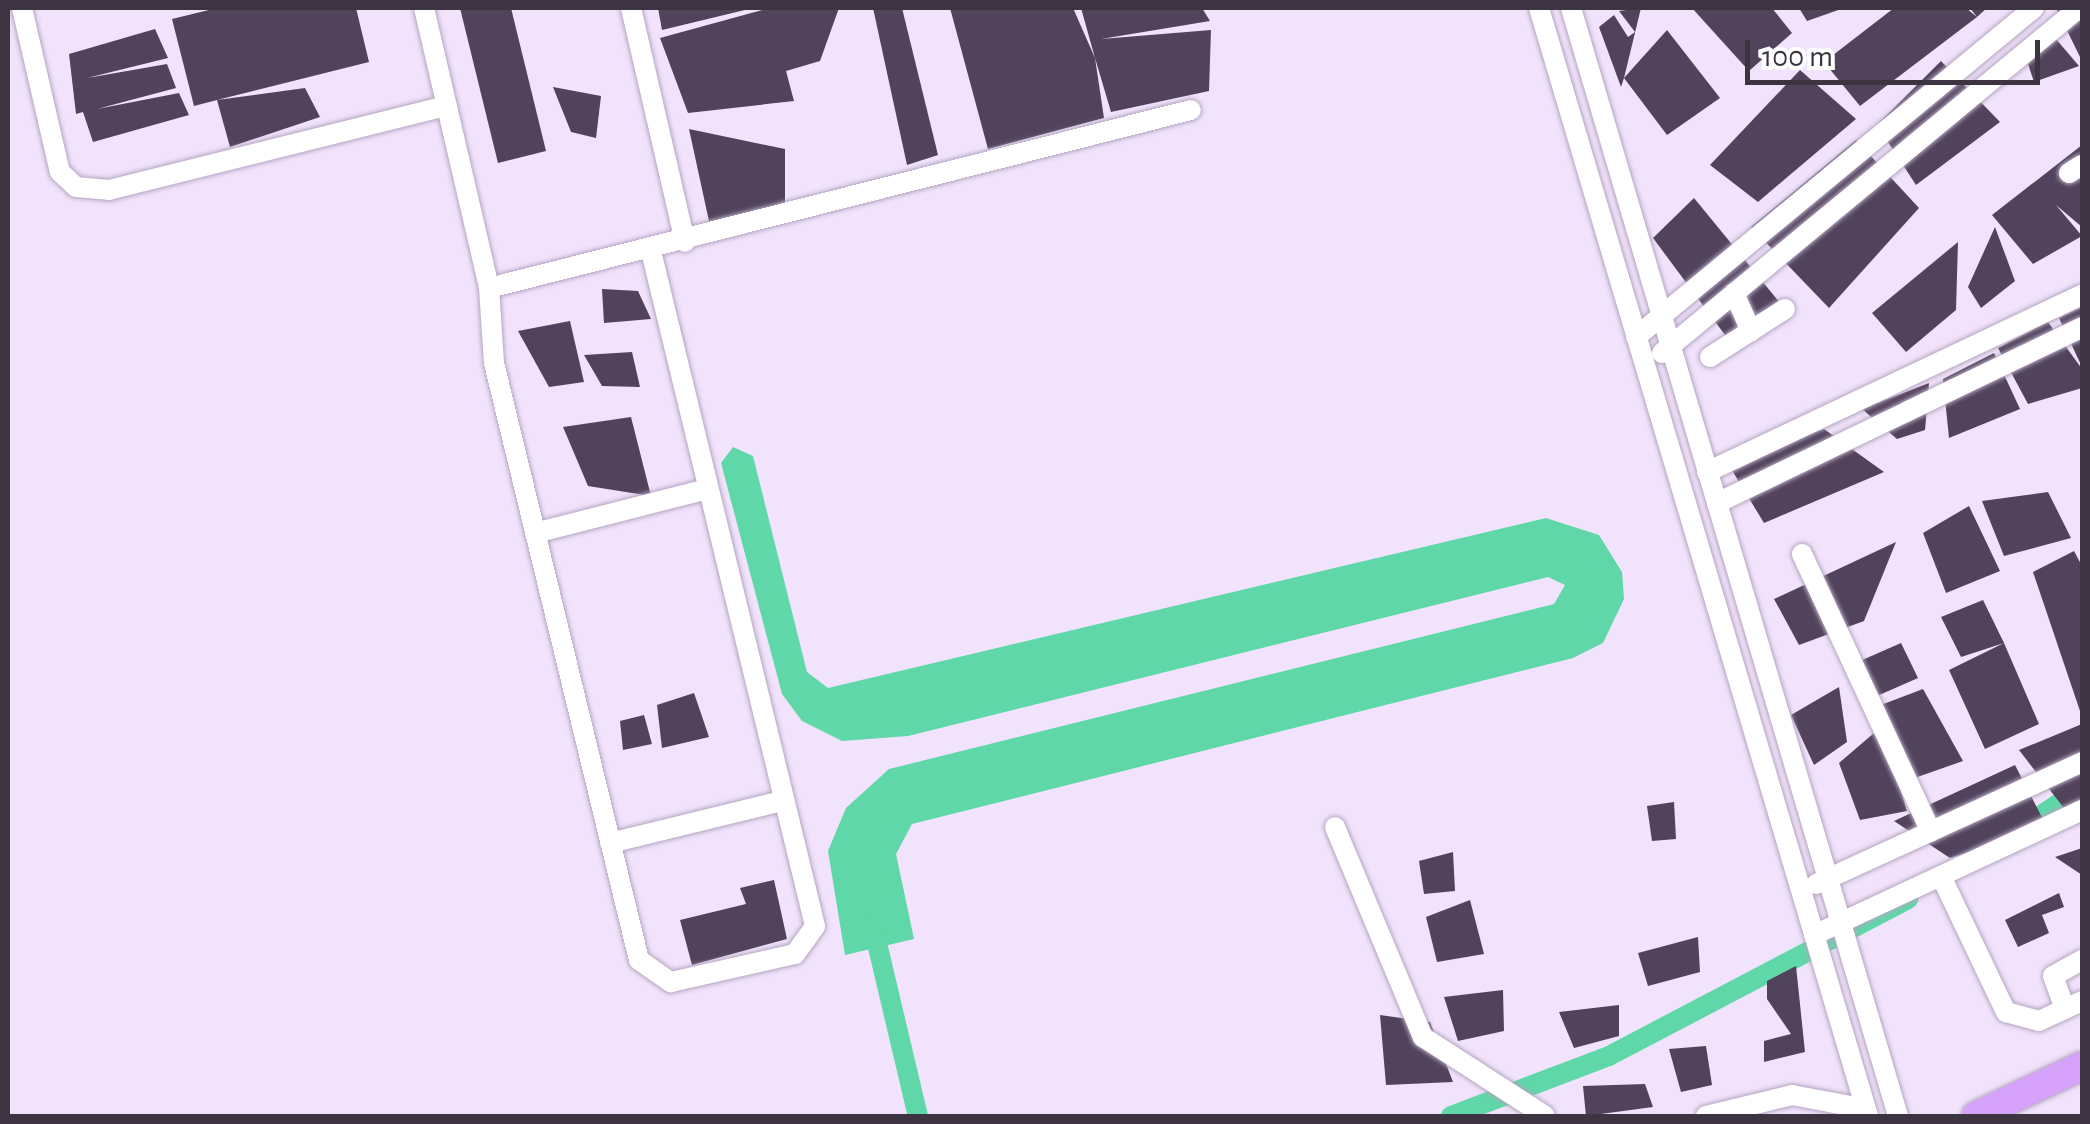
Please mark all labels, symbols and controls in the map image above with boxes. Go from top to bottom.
scale bar [1750,20,2045,82]
text: 100 m [1762,42,1833,72]

